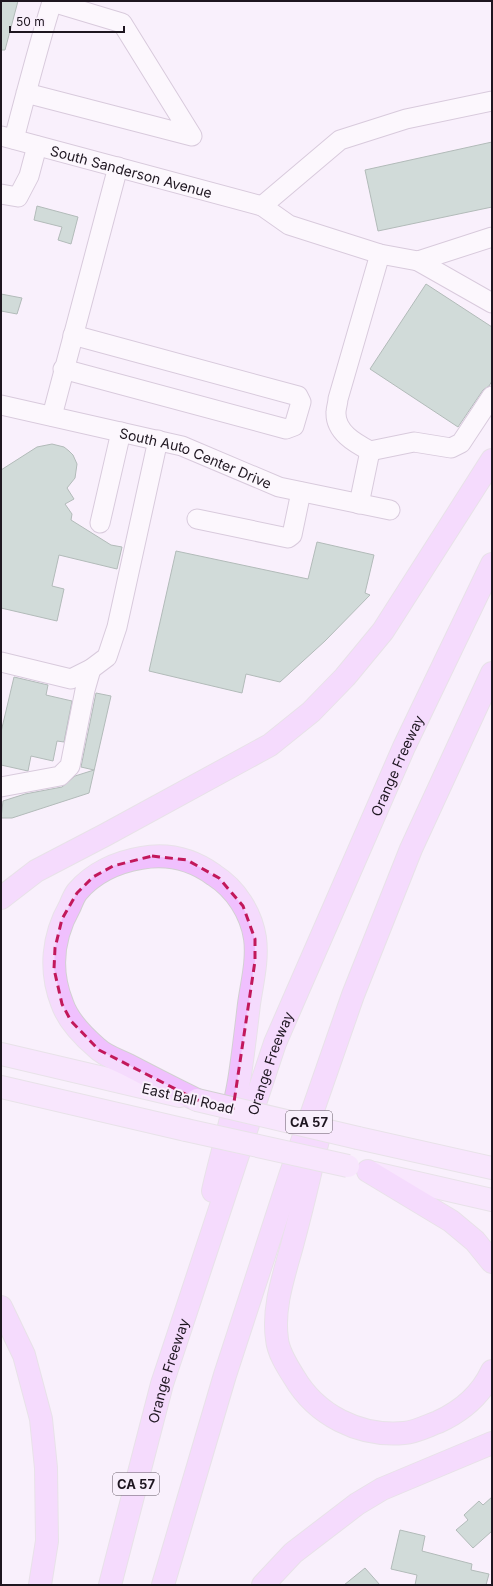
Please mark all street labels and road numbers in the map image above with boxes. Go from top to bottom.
street label: South Sanderson Avenue [49,141,214,201]
street label: South Auto Center Drive [118,424,274,491]
street label: Orange Freeway [367,712,427,818]
street label: Orange Freeway [243,1009,296,1117]
street label: East Ball Road [140,1079,236,1117]
road number: CA 57 [286,1111,332,1133]
street label: Orange Freeway [144,1316,192,1425]
road number: CA 57 [113,1473,159,1495]

